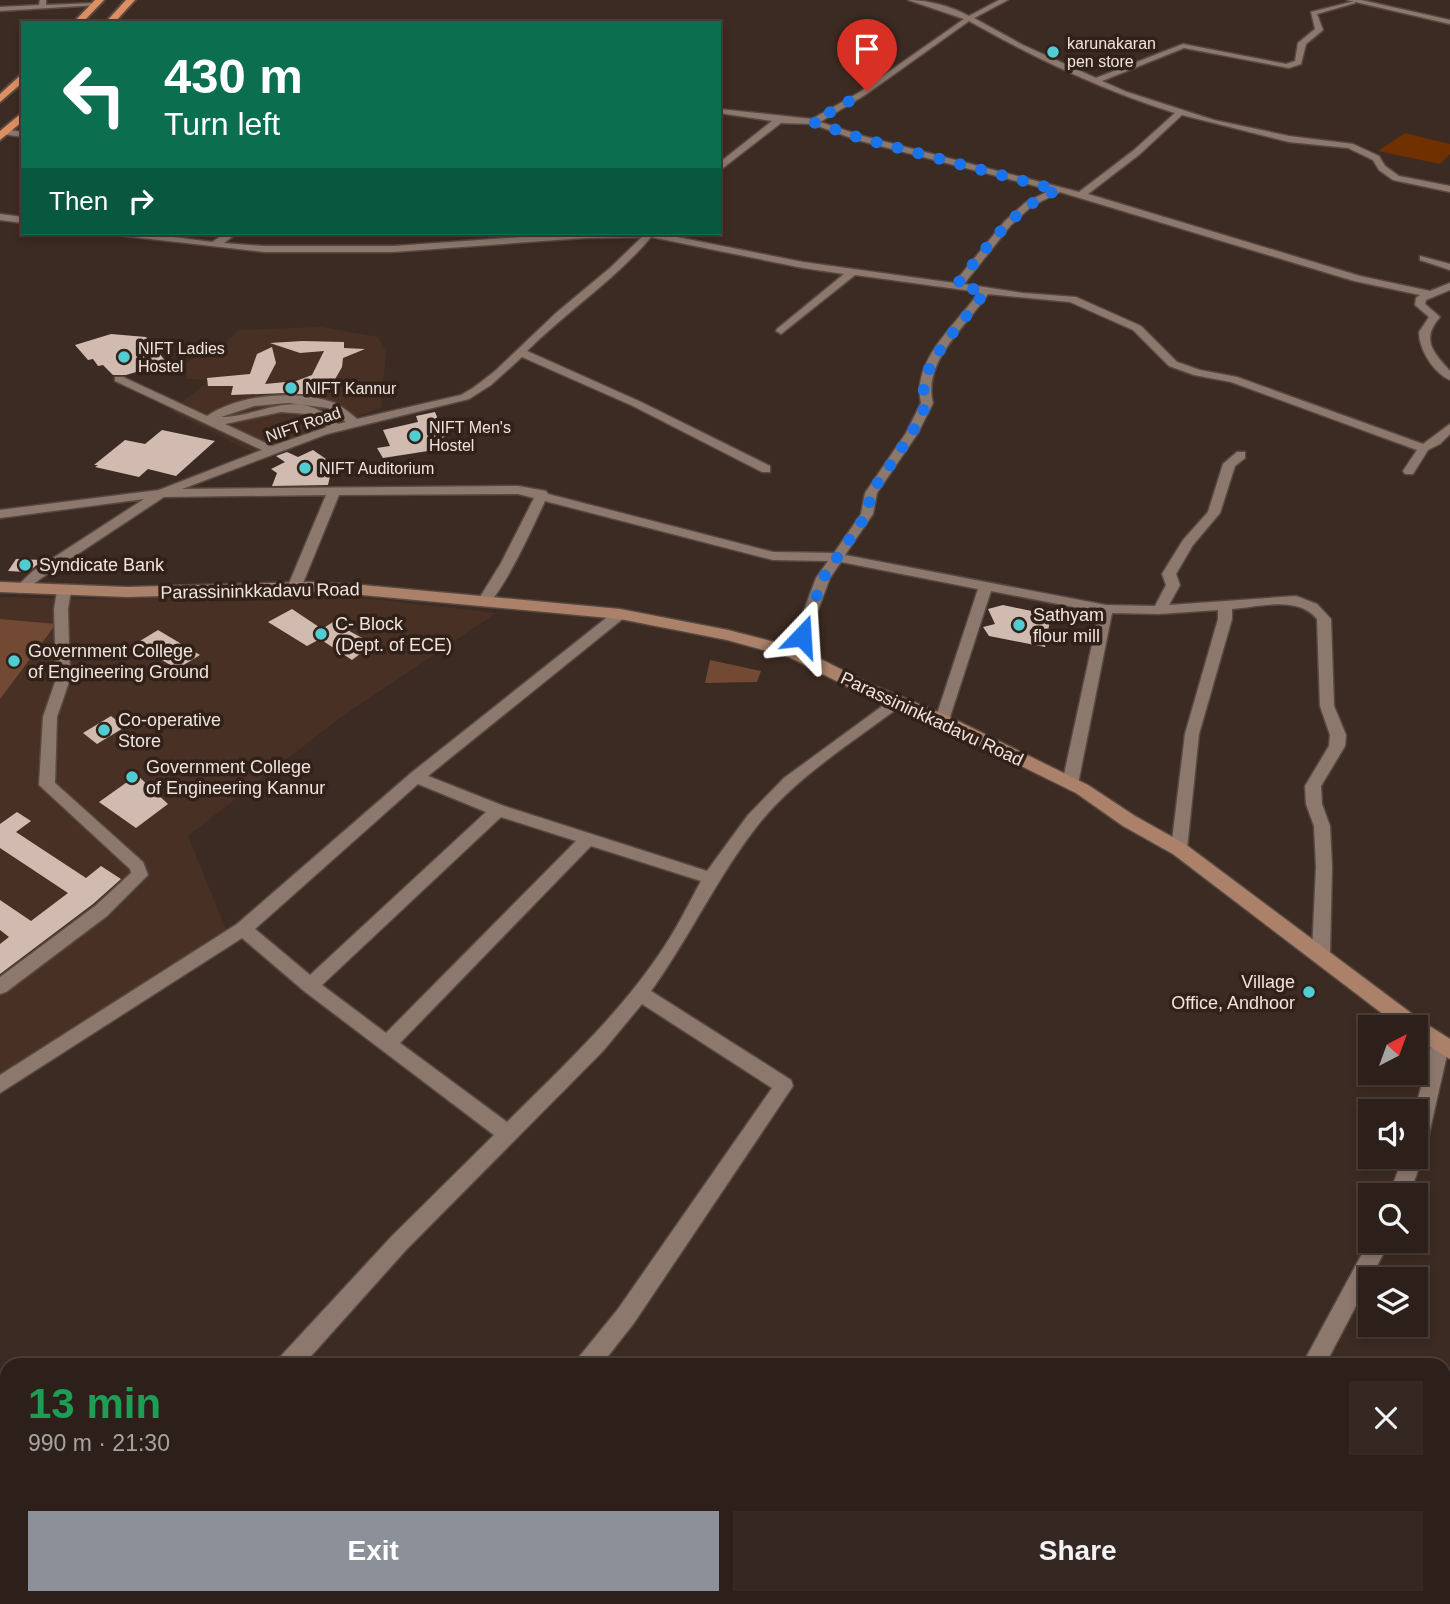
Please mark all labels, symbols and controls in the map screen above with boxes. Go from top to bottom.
pin [837,19,897,91]
icon: arrive [848,30,886,68]
place label: karunakaran pen store [1067,35,1156,70]
marker: karunakaran pen store [1045,44,1061,60]
icon: left [49,49,140,140]
text: 430 m [164,49,303,103]
text: Turn left [164,106,280,142]
icon: right [122,182,160,220]
text: Then [49,186,108,216]
place label: NIFT Ladies Hostel [138,340,225,375]
marker: NIFT Ladies Hostel [116,349,132,365]
marker: NIFT Kannur [283,380,299,396]
place label: NIFT Kannur [305,380,397,397]
street label: NIFT Road [264,404,343,445]
place label: NIFT Men's Hostel [429,419,511,454]
marker: NIFT Men's Hostel [407,428,423,444]
marker: NIFT Auditorium [297,460,313,476]
place label: NIFT Auditorium [319,460,434,477]
place label: Syndicate Bank [39,555,165,575]
marker: Syndicate Bank [17,557,33,573]
street label: Parassininkkadavu Road [160,579,360,603]
position arrow [765,599,839,673]
place label: Sathyam flour mill [1033,605,1104,646]
place label: C- Block (Dept. of ECE) [335,614,452,655]
marker: Sathyam flour mill [1011,617,1027,633]
marker: C- Block (Dept. of ECE) [313,626,329,642]
place label: Government College of Engineering Ground [28,641,209,682]
marker: Government College of Engineering Ground [6,653,22,669]
street label: Parassininkkadavu Road [838,668,1026,770]
place label: Co-operative Store [118,710,221,751]
marker: Co-operative Store [96,722,112,738]
place label: Government College of Engineering Kannur [146,757,325,798]
marker: Government College of Engineering Kannur [124,769,140,785]
place label: Village Office, Andhoor [1171,972,1295,1013]
marker: Village Office, Andhoor [1301,984,1317,1000]
north arrow [1358,1015,1428,1085]
map controls [1358,1015,1428,1337]
button: sound [1358,1099,1428,1169]
button: search [1358,1183,1428,1253]
button: layers [1358,1267,1428,1337]
text: 13 min [28,1380,161,1427]
button: close [1349,1381,1423,1455]
text: 990 m · 21:30 [28,1430,170,1456]
button: Exit [28,1511,719,1591]
button: Share [733,1511,1423,1591]

